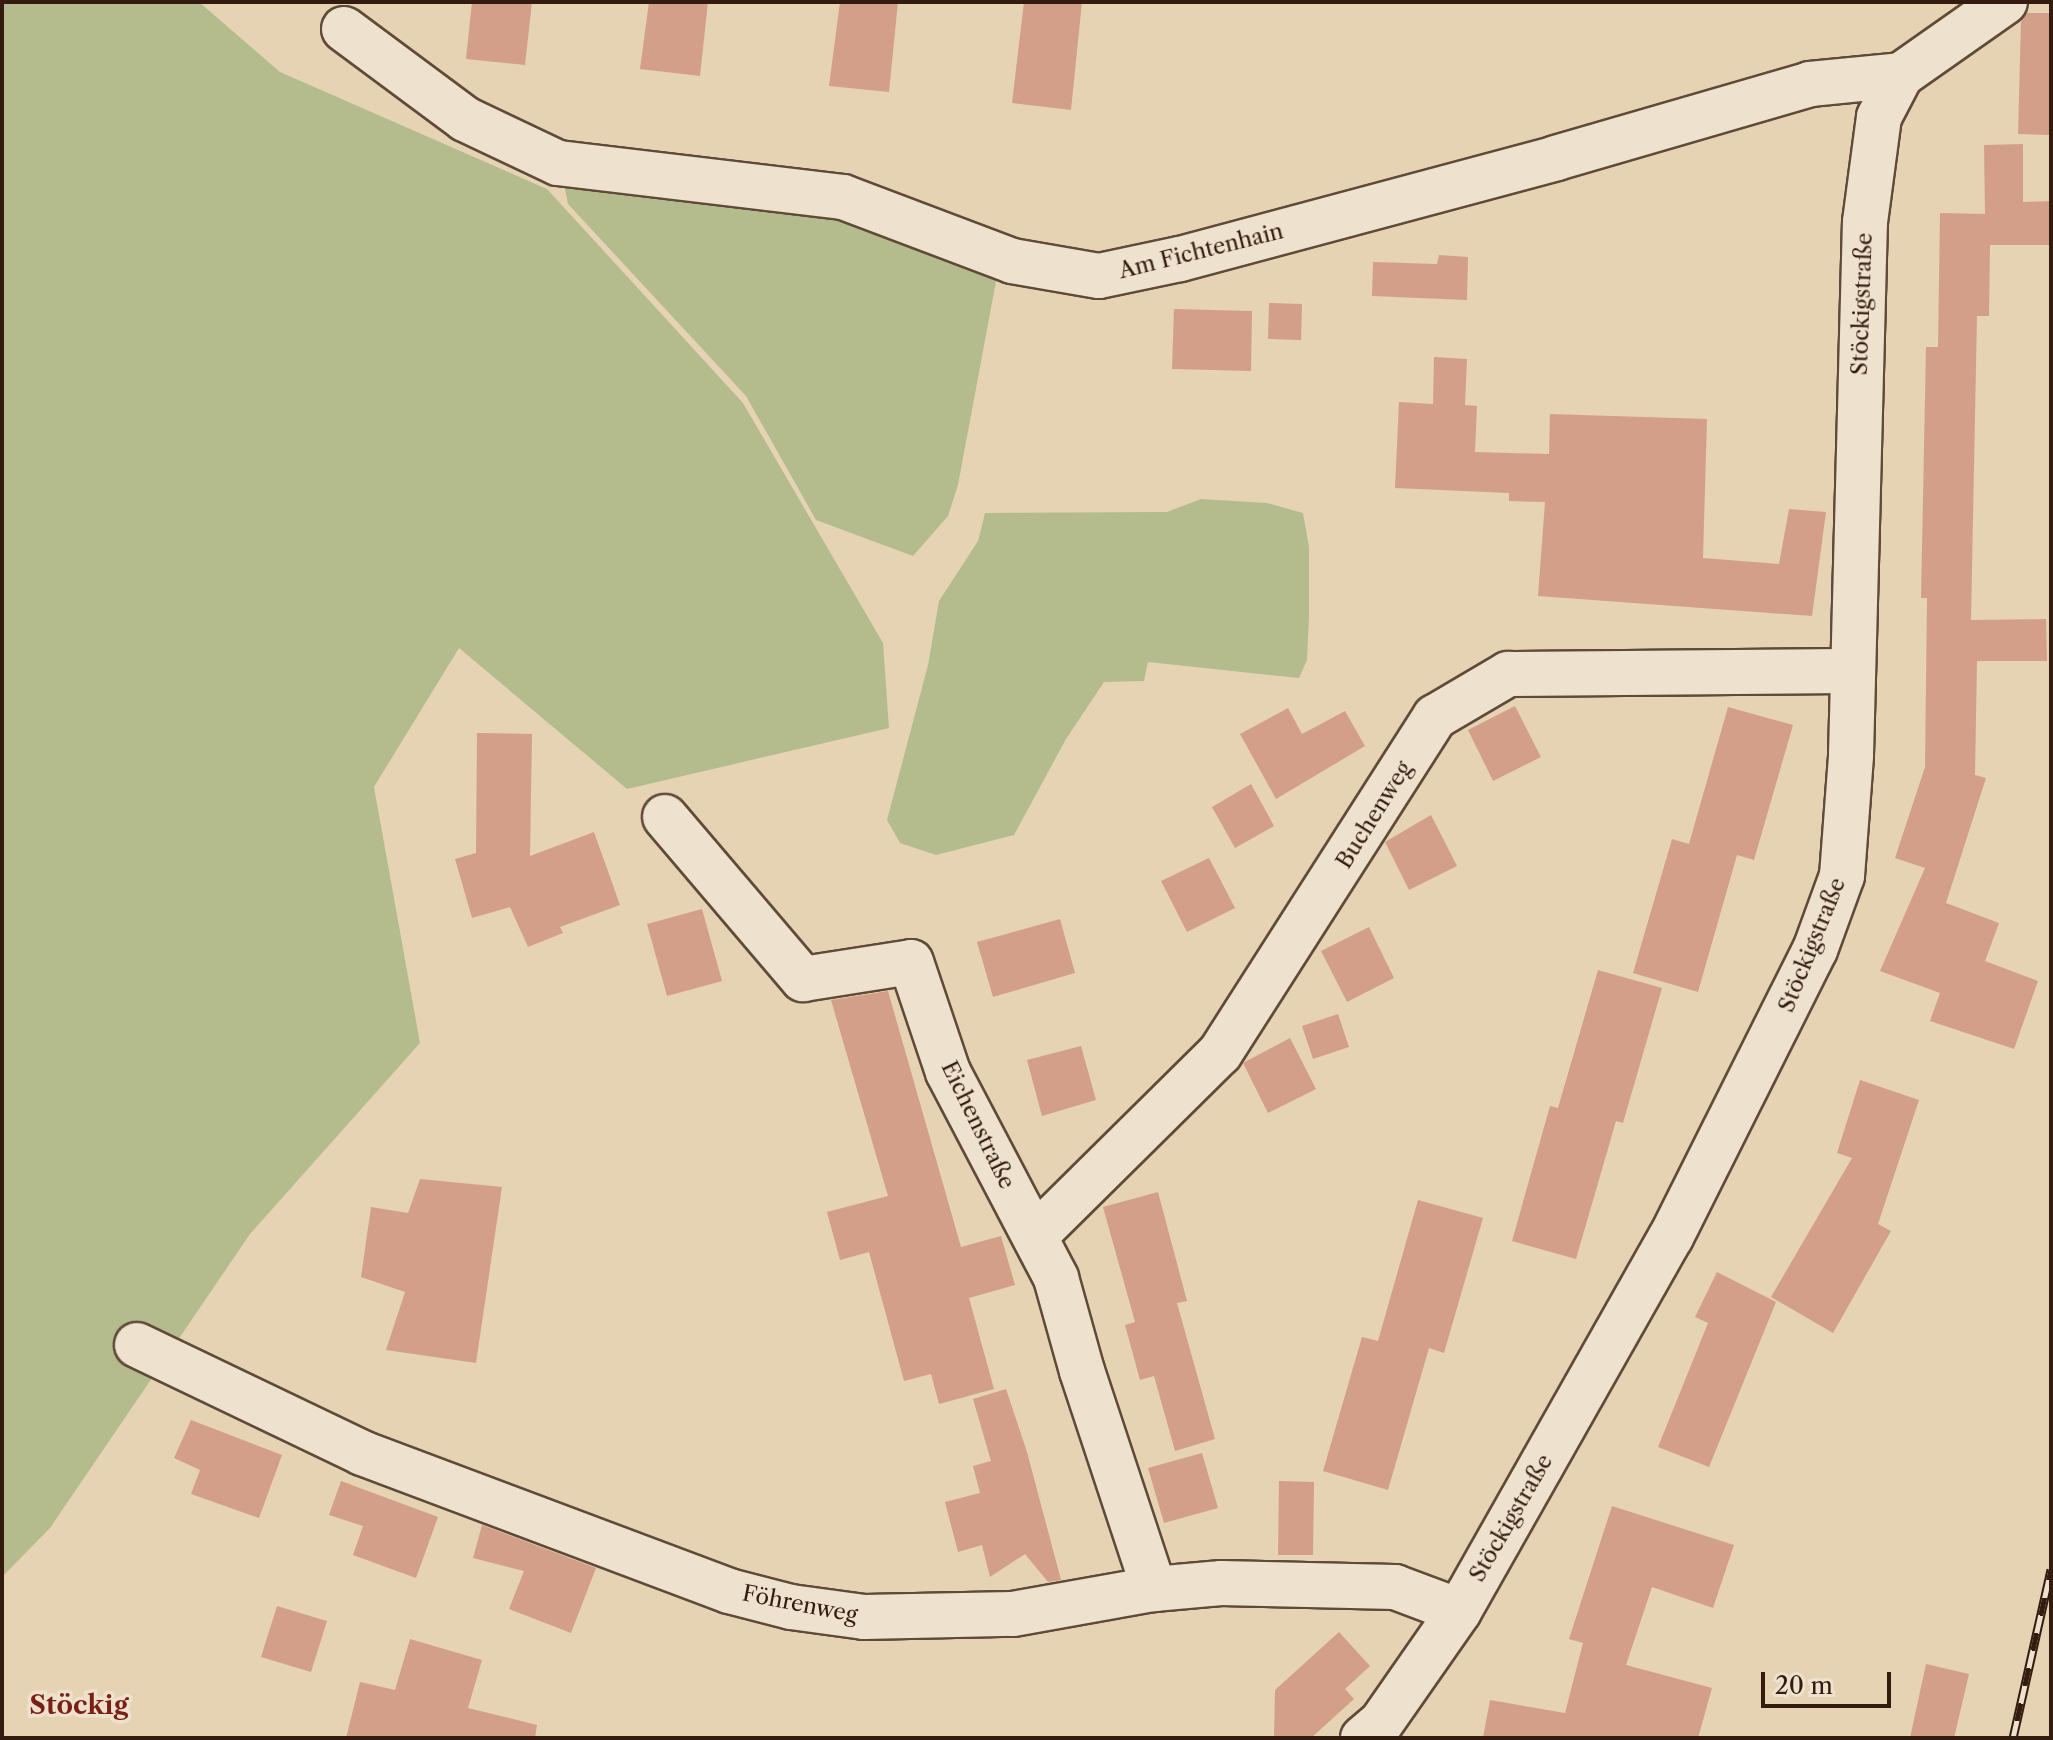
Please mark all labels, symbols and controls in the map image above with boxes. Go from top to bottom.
street label: Am Fichtenhain [1116,218,1286,284]
street label: Stöckigstraße [1846,232,1878,376]
street label: Buchenweg [1331,757,1417,873]
street label: Stöckigstraße [1773,874,1851,1016]
street label: Eichenstraße [936,1057,1020,1193]
street label: Stöckigstraße [1464,1450,1558,1586]
street label: Föhrenweg [740,1580,860,1628]
scale bar [1765,1656,1895,1706]
text: 20 m [1775,1671,1833,1700]
district label: Stöckig [29,1690,129,1722]

